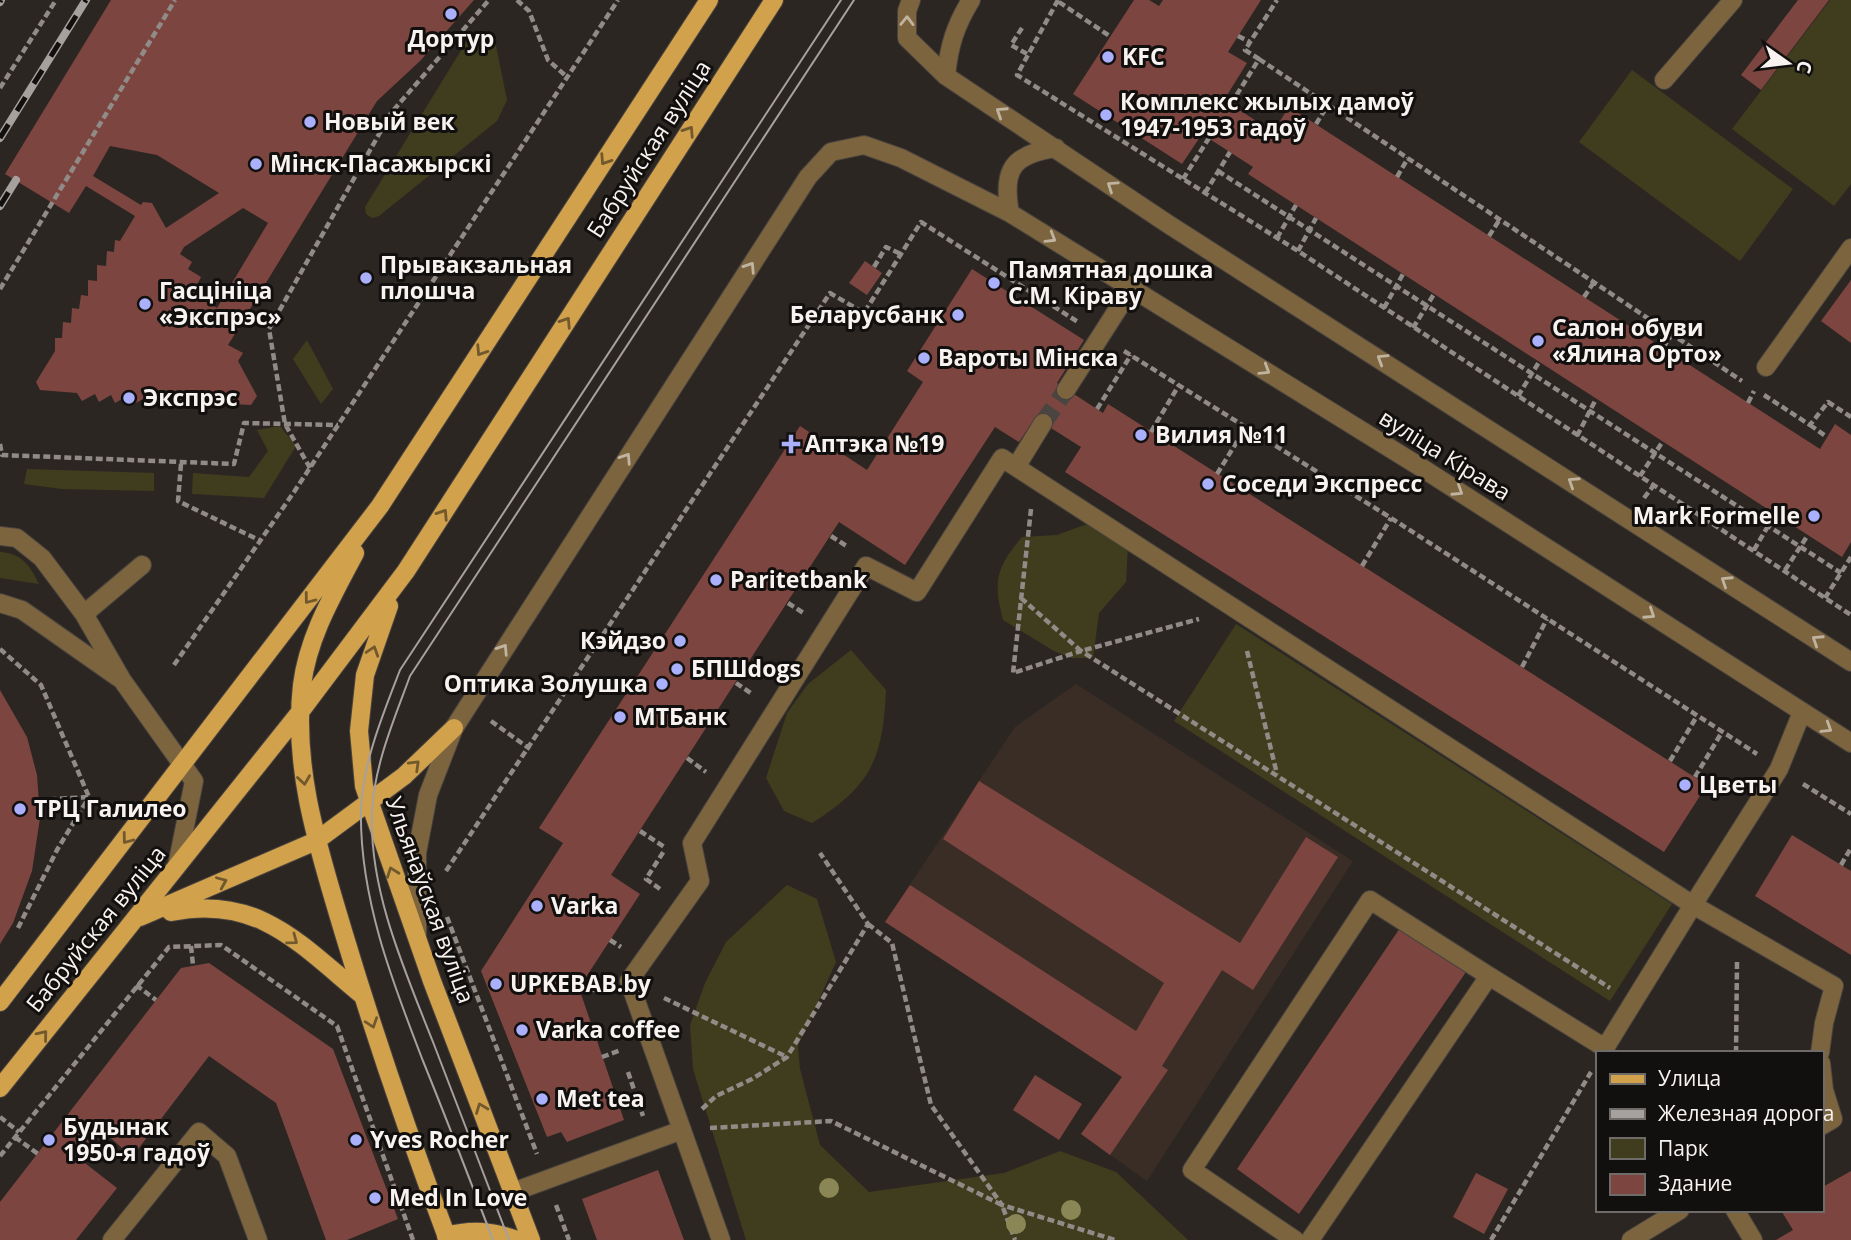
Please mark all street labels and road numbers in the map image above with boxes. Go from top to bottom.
street label: Бабруйская вуліца [579,53,718,244]
street label: вуліца Кірава [1374,401,1517,507]
street label: Ульянаўская вуліца [379,792,483,1007]
street label: Бабруйская вуліца [18,838,172,1018]

